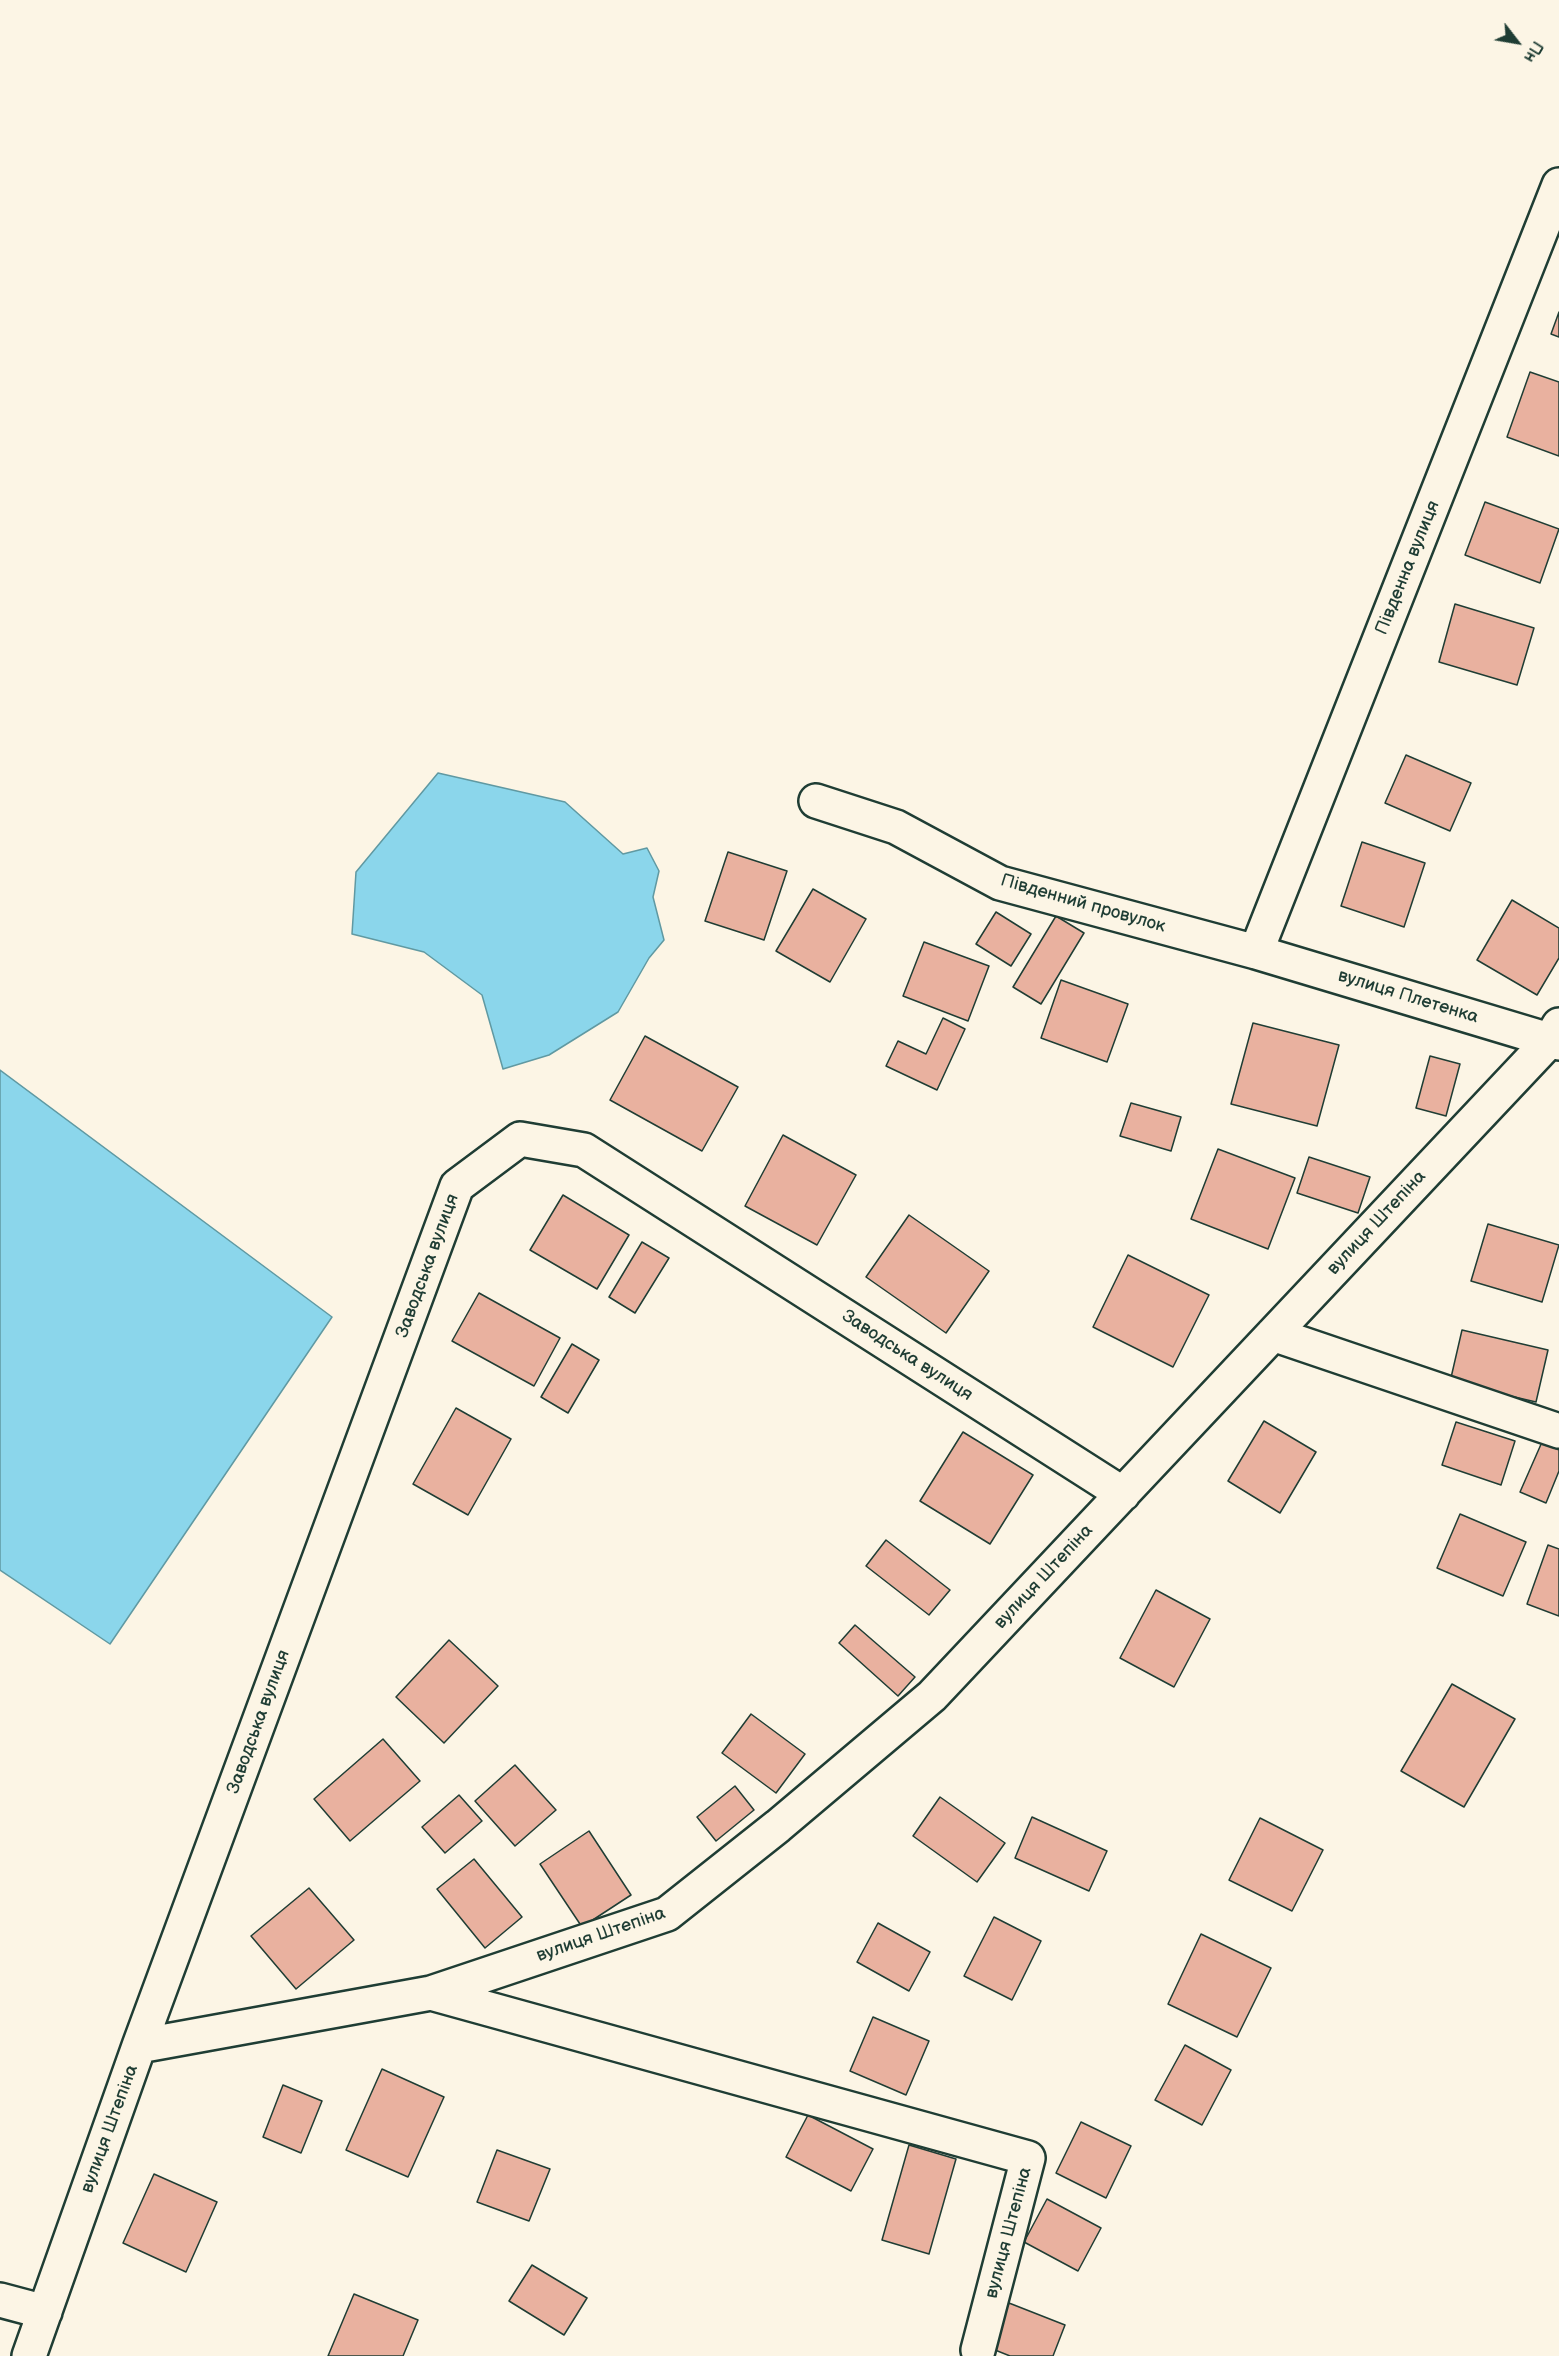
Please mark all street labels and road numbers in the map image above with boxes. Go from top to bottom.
street label: Південна вулиця [1371,498,1445,638]
street label: Південний провулок [998,870,1168,938]
street label: вулиця Плетенка [1335,965,1481,1029]
street label: вулиця Штепіна [1323,1166,1431,1280]
street label: Заводська вулиця [392,1191,464,1341]
street label: Заводська вулиця [838,1306,976,1406]
street label: вулиця Штепіна [990,1520,1098,1634]
street label: Заводська вулиця [223,1647,295,1797]
street label: вулиця Штепіна [534,1903,668,1967]
street label: вулиця Штепіна [77,2062,143,2196]
street label: вулиця Штепіна [981,2165,1037,2301]

